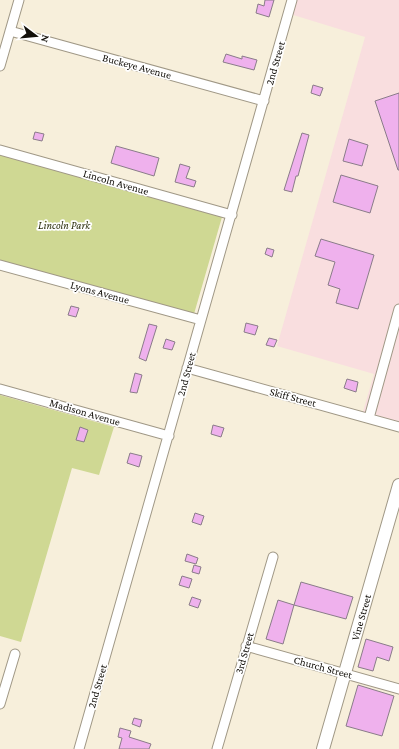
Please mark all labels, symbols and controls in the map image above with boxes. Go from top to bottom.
north arrow [16,16,56,56]
text: N [39,33,52,44]
street label: 2nd Street [263,39,287,86]
street label: Buckeye Avenue [101,51,173,82]
street label: Lincoln Avenue [82,167,150,197]
park label: Lincoln Park [38,219,91,231]
street label: Lyons Avenue [69,278,131,307]
street label: 2nd Street [174,350,198,397]
street label: Skiff Street [268,385,318,409]
street label: Madison Avenue [48,396,122,428]
street label: Vine Street [349,592,373,642]
street label: 3rd Street [232,631,256,675]
street label: Church Street [292,653,354,681]
street label: 2nd Street [85,662,109,709]

